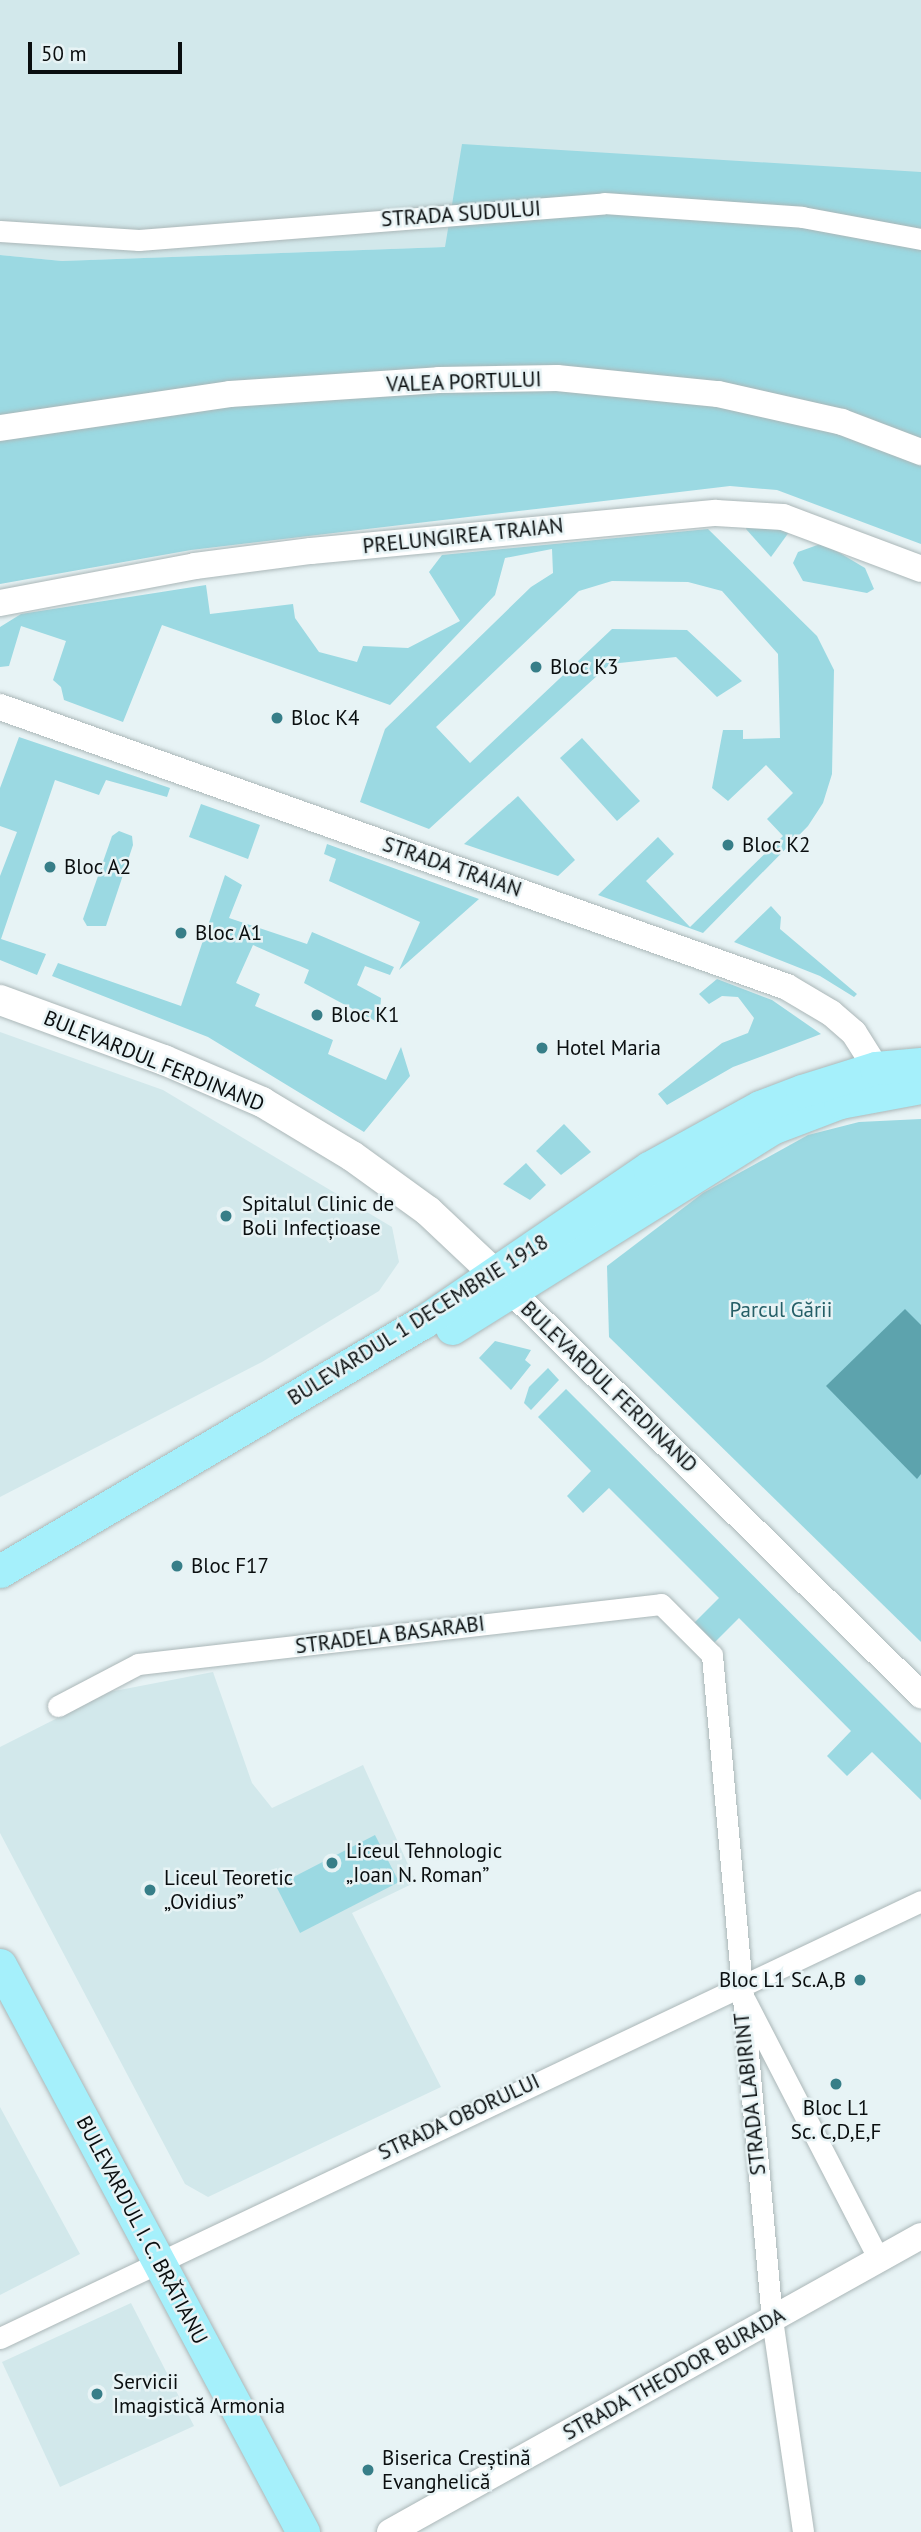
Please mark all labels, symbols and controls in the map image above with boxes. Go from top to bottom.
scale bar [32,28,186,72]
text: 50 m [41,40,87,67]
street label: STRADA SUDULUI [380,196,542,232]
street label: VALEA PORTULUI [385,367,543,397]
street label: PRELUNGIREA TRAIAN [361,513,565,559]
place label: Bloc K3 [550,654,619,680]
marker: Bloc K3 [528,659,544,675]
place label: Bloc K4 [291,705,360,731]
marker: Bloc K4 [269,710,285,726]
street label: STRADA TRAIAN [379,831,525,903]
place label: Bloc K2 [742,832,811,858]
marker: Bloc K2 [720,837,736,853]
place label: Bloc A2 [64,854,132,880]
marker: Bloc A2 [42,859,58,875]
place label: Bloc A1 [195,920,263,946]
marker: Bloc A1 [173,925,189,941]
place label: Bloc K1 [331,1002,400,1028]
street label: BULEVARDUL FERDINAND [40,1005,268,1117]
marker: Bloc K1 [309,1007,325,1023]
place label: Hotel Maria [556,1035,661,1061]
marker: Hotel Maria [534,1040,550,1056]
place label: Spitalul Clinic de Boli Infecțioase [242,1191,395,1241]
marker: Spitalul Clinic de Boli Infecțioase [216,1206,236,1226]
street label: BULEVARDUL 1 DECEMBRIE 1918 [283,1229,553,1411]
street label: BULEVARDUL FERDINAND [515,1296,703,1478]
park label: Parcul Gării [730,1297,832,1323]
place label: Bloc F17 [191,1553,269,1579]
marker: Bloc F17 [169,1558,185,1574]
street label: STRADELA BASARABI [293,1611,487,1659]
place label: Liceul Tehnologic „Ioan N. Roman” [346,1838,503,1888]
marker: Liceul Tehnologic „Ioan N. Roman” [324,1855,340,1871]
place label: Liceul Teoretic „Ovidius” [164,1865,294,1915]
marker: Liceul Teoretic „Ovidius” [142,1882,158,1898]
place label: Bloc L1 Sc.A,B [718,1967,846,1993]
marker: Bloc L1 Sc.A,B [852,1972,868,1988]
street label: STRADA LABIRINT [729,2011,771,2177]
street label: STRADA OBORULUI [374,2068,544,2166]
marker: Bloc L1 Sc. C,D,E,F [828,2076,844,2092]
place label: Bloc L1 Sc. C,D,E,F [790,2095,882,2145]
street label: BULEVARDUL I. C. BRĂTIANU [70,2110,214,2350]
street label: STRADA THEODOR BURADA [558,2302,790,2446]
place label: Servicii Imagistică Armonia [113,2369,286,2419]
marker: Servicii Imagistică Armonia [87,2384,107,2404]
place label: Biserica Creștină Evanghelică [382,2445,531,2495]
marker: Biserica Creștină Evanghelică [360,2462,376,2478]

